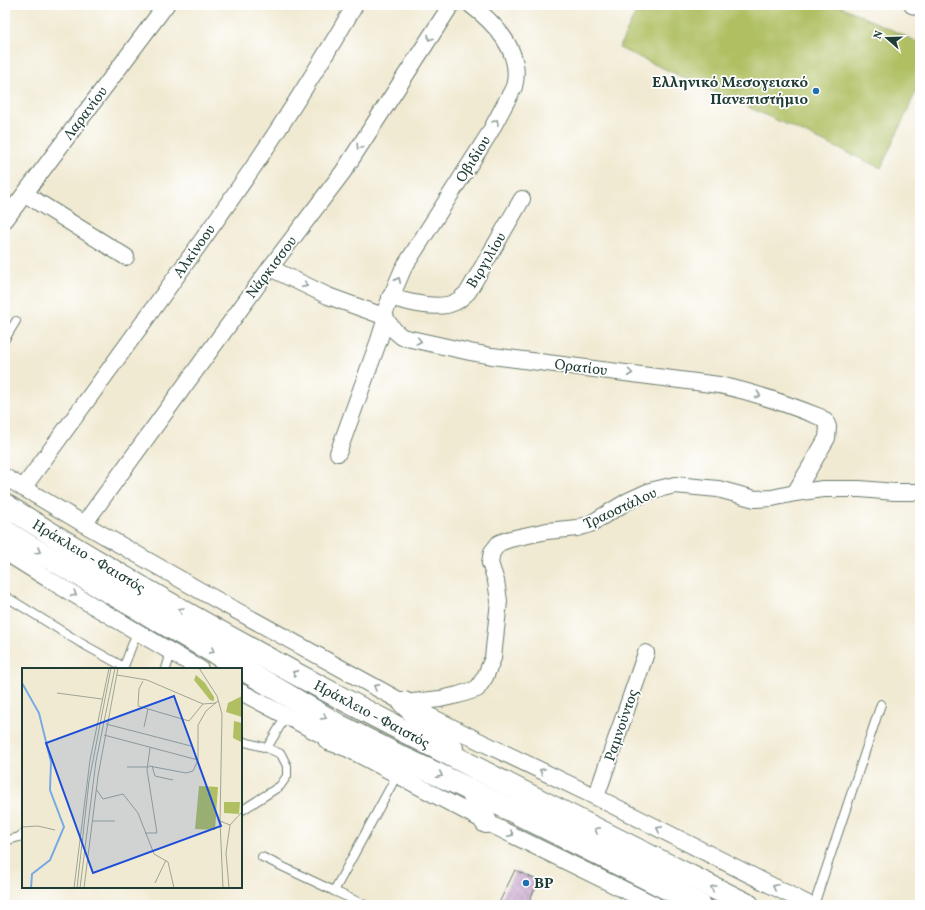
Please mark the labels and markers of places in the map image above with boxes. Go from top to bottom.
place label: Ελληνικό Μεσογειακό Πανεπιστήμιο [652,73,808,111]
marker: Ελληνικό Μεσογειακό Πανεπιστήμιο [811,86,821,96]
place label: BP [534,874,554,895]
marker: BP [521,878,531,888]

